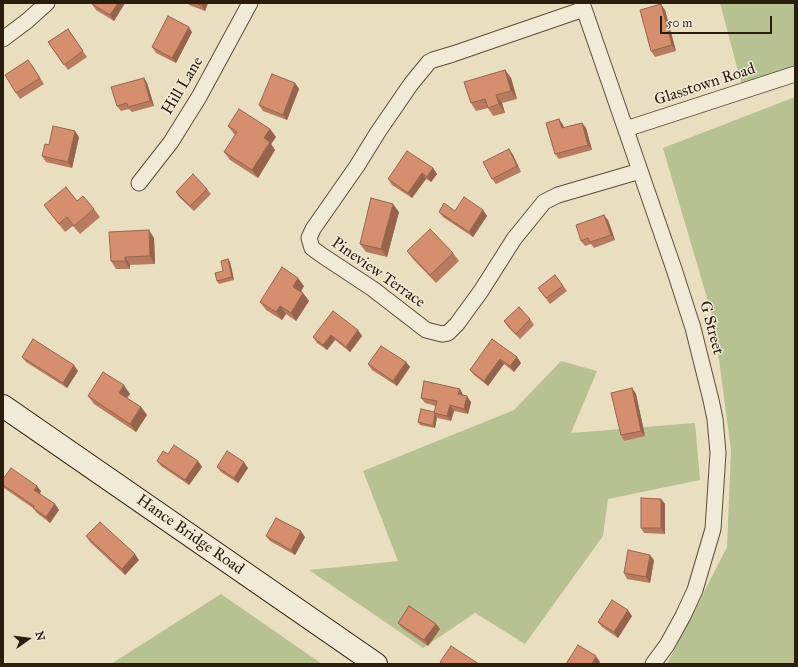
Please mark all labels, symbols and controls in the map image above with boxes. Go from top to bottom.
scale bar [662,8,774,34]
text: 50 m [667,16,692,30]
street label: Hill Lane [158,54,208,118]
street label: Glasstown Road [652,60,758,110]
street label: Pineview Terrace [327,234,429,312]
street label: G Street [695,299,727,357]
street label: Hance Bridge Road [133,491,247,579]
north arrow [8,619,48,659]
text: N [33,630,48,642]

